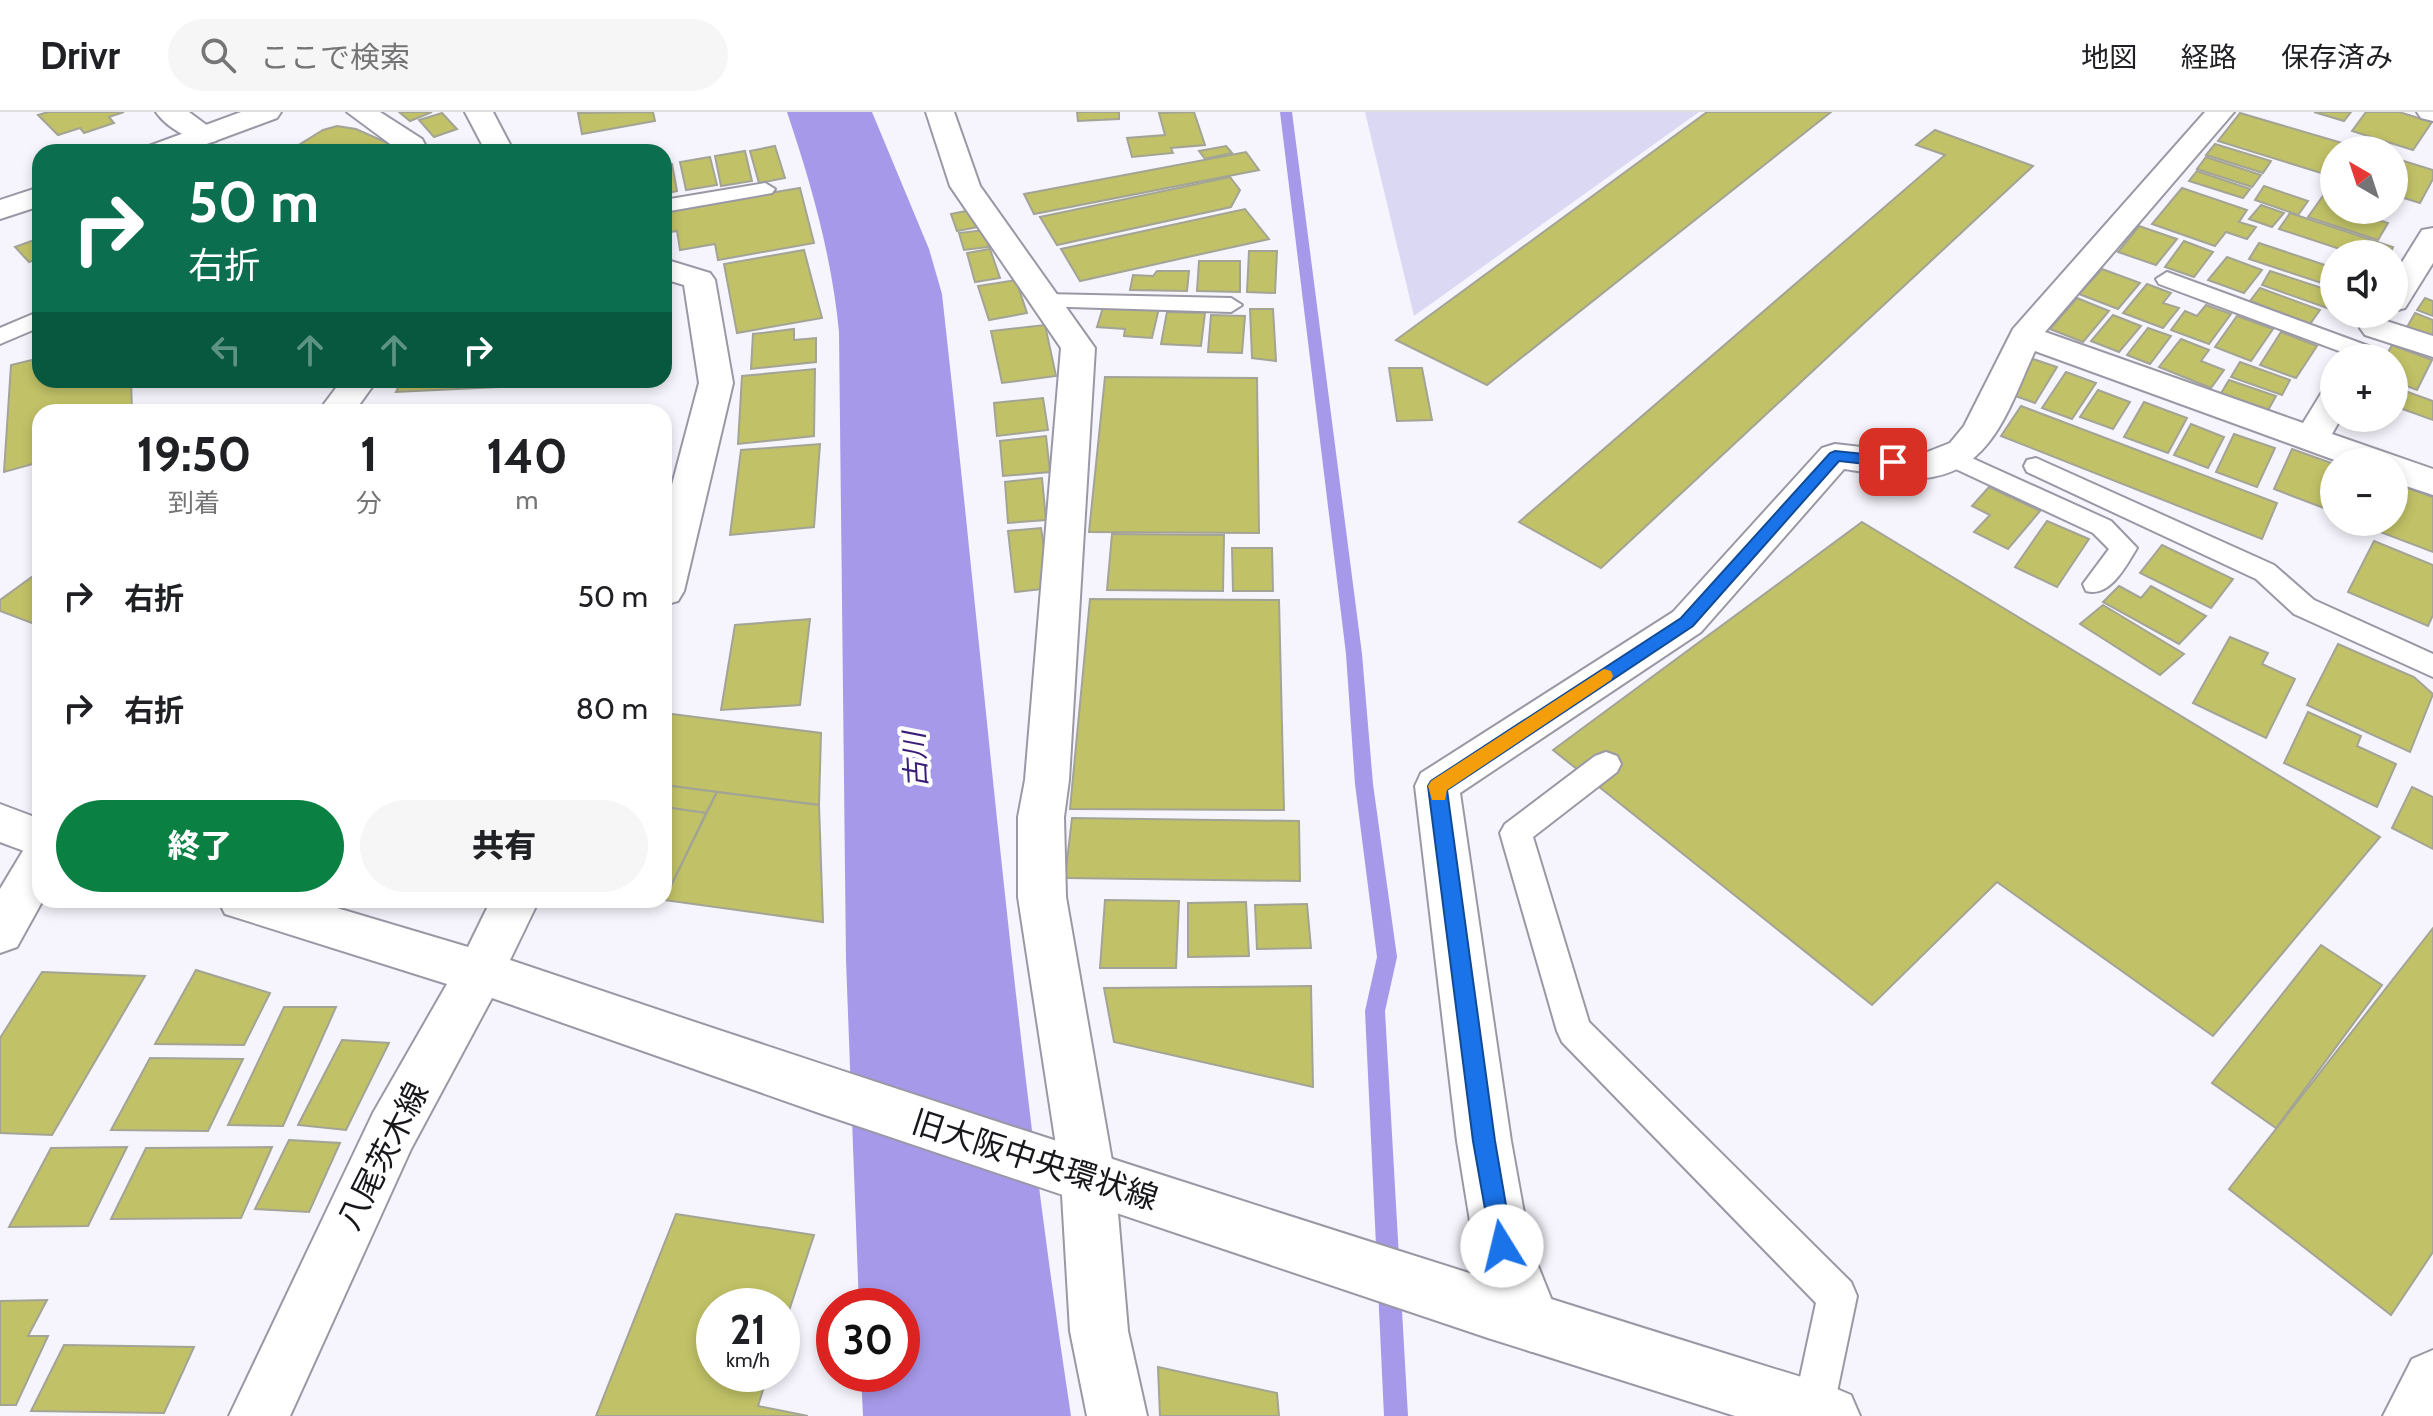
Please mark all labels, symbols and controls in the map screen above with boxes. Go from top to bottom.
search box [168,19,728,91]
text: Drivr [40,32,120,79]
icon: search [196,33,240,77]
text: ここで検索 [260,39,410,76]
text: 地図 [2081,40,2137,74]
text: 経路 [2181,40,2237,74]
text: 保存済み [2281,40,2393,74]
north arrow [2320,136,2408,224]
map controls [2320,136,2408,536]
text: 50 m [188,168,319,236]
icon: right [56,176,160,280]
button: sound [2320,240,2408,328]
text: 右折 [188,243,260,287]
icon: left [204,328,248,372]
icon: ahead [288,328,332,372]
icon: ahead [372,328,416,372]
icon: right [456,328,500,372]
button: + [2320,344,2408,432]
text: 19:50 [136,425,251,483]
text: 1 [360,425,378,483]
text: 140 [486,427,568,485]
pin [1859,428,1927,496]
icon: arrive [1871,440,1915,484]
button: − [2320,448,2408,536]
text: m [515,484,538,516]
text: 到着 [168,487,220,519]
text: 分 [356,487,382,519]
icon: right [56,574,100,618]
text: 50 m [578,578,648,615]
text: 右折 [124,580,184,617]
icon: right [56,686,100,730]
text: 80 m [576,690,648,727]
text: 右折 [124,692,184,729]
water label: 古川 [896,728,933,789]
button: 終了 [56,800,344,892]
button: 共有 [360,800,648,892]
street label: 八尾茨木線 [329,1076,436,1236]
street label: 旧大阪中央環状線 [907,1101,1163,1218]
position arrow [1460,1204,1544,1288]
speed limit sign: 30 [816,1288,920,1392]
text: 21 [730,1305,766,1354]
text: km/h [726,1348,770,1372]

